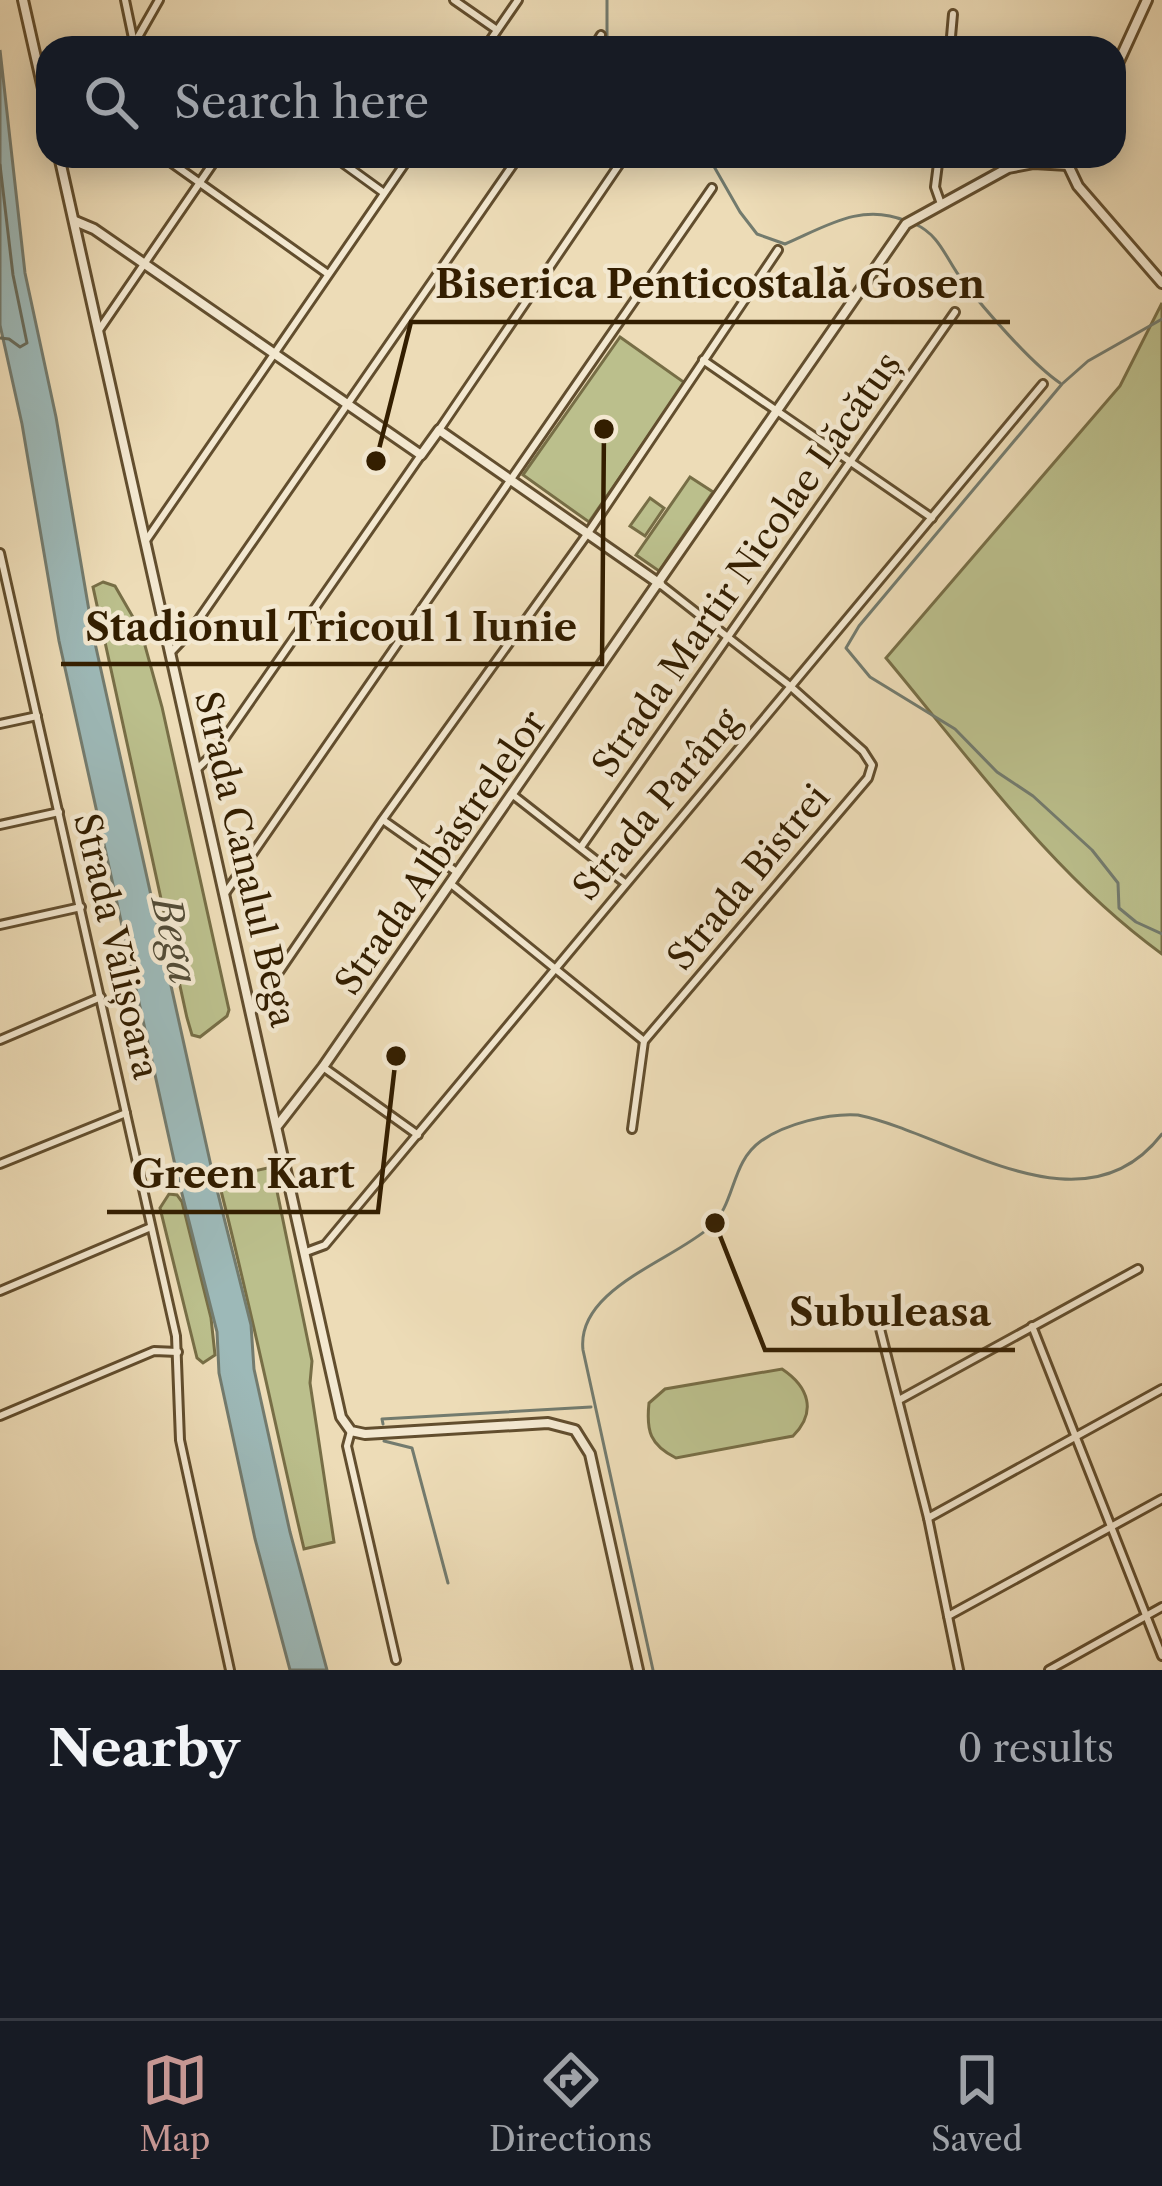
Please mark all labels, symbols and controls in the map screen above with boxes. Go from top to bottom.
search box [36,36,1126,168]
icon: search [78,69,144,135]
text: Search here [174,74,429,130]
callout: Biserica Penticostală Gosen [411,247,1010,322]
text: Biserica Penticostală Gosen [435,260,985,308]
street label: Strada Martir Nicolae Lăcătuș [582,343,910,785]
callout: Stadionul Tricoul 1 Iunie [61,589,602,664]
text: Stadionul Tricoul 1 Iunie [85,603,577,651]
street label: Strada Canalul Bega [186,687,306,1031]
street label: Strada Parâng [563,699,749,909]
street label: Strada Albăstrelelor [325,701,555,1003]
street label: Strada Bistrei [658,775,838,979]
street label: Strada Vălișoara [65,809,169,1083]
water label: Bega [141,889,208,988]
callout: Green Kart [107,1137,378,1212]
text: Green Kart [131,1150,355,1198]
callout: Subuleasa [765,1275,1015,1350]
text: Subuleasa [789,1288,992,1336]
text: Nearby [48,1717,240,1779]
text: 0 results [958,1724,1114,1772]
tab: Map [139,2047,210,2160]
tab: Directions [489,2047,652,2160]
tab: Saved [931,2047,1023,2160]

